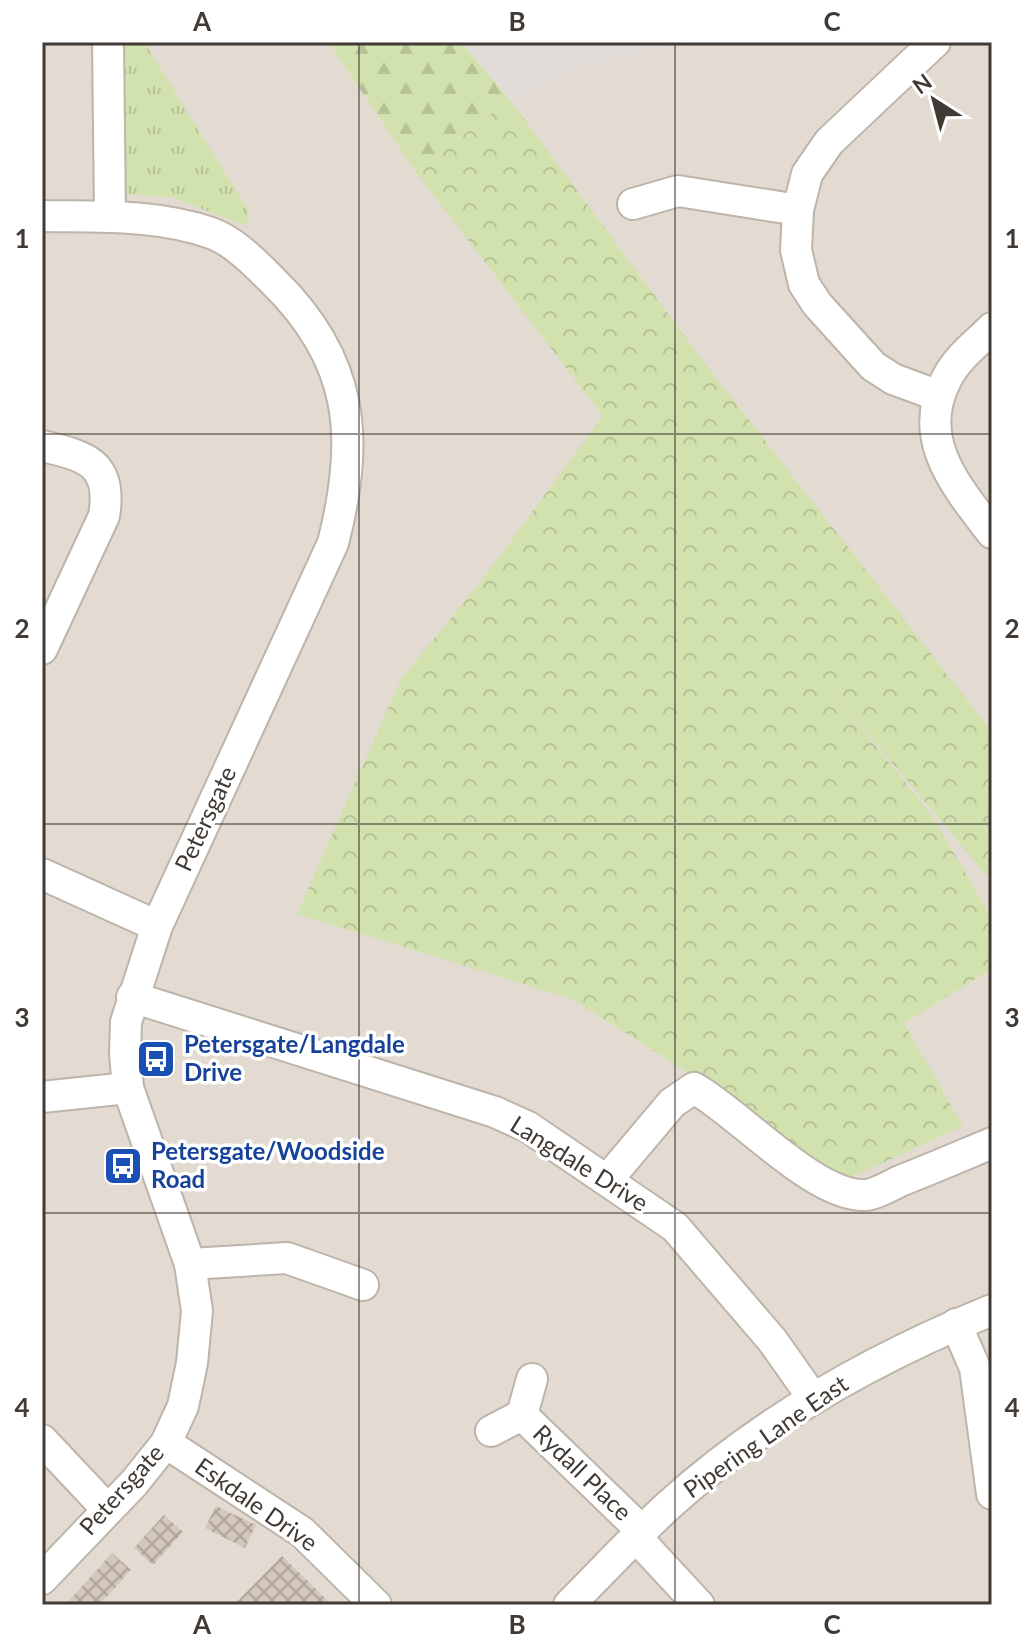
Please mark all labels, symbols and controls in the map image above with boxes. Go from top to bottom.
text: A [192,5,212,37]
text: B [508,5,526,37]
text: C [823,5,841,37]
north arrow [894,60,974,140]
text: N [907,68,937,99]
text: 1 [14,222,30,254]
text: 1 [1004,222,1020,254]
text: 2 [14,612,30,644]
text: 2 [1004,612,1020,644]
street label: Petersgate [168,761,241,875]
text: 3 [14,1001,30,1033]
text: 3 [1004,1001,1020,1033]
place label: Petersgate/Langdale Drive [184,1029,405,1086]
bus stop icon: Petersgate/Langdale Drive [135,1038,177,1080]
street label: Langdale Drive [506,1109,654,1217]
place label: Petersgate/Woodside Road [151,1136,385,1193]
bus stop icon: Petersgate/Woodside Road [102,1145,144,1187]
street label: Pipering Lane East [677,1368,853,1503]
text: 4 [14,1391,30,1423]
text: 4 [1004,1391,1020,1423]
street label: Rydall Place [528,1418,638,1526]
street label: Petersgate [73,1438,169,1540]
street label: Eskdale Drive [190,1451,324,1557]
text: A [192,1608,212,1640]
text: B [508,1608,526,1640]
text: C [823,1608,841,1640]

